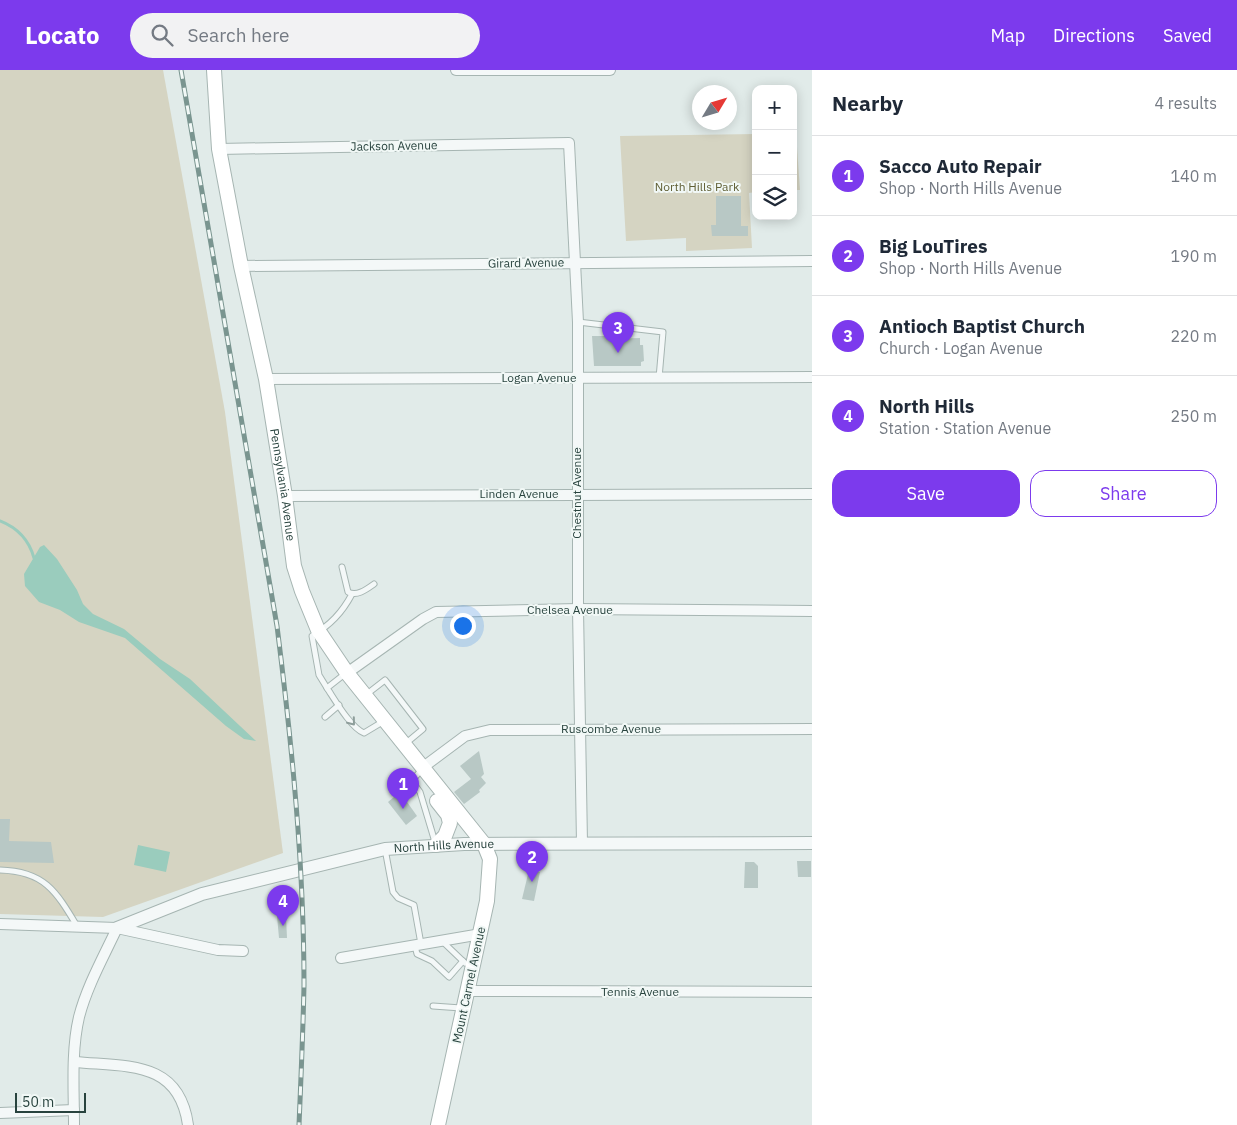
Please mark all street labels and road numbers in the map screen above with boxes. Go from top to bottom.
street label: Jackson Avenue [350,137,438,154]
street label: Girard Avenue [488,254,565,271]
street label: Logan Avenue [501,370,577,385]
street label: Pennsylvania Avenue [267,427,299,542]
street label: Chestnut Avenue [569,447,584,539]
street label: Linden Avenue [479,486,559,501]
street label: Chelsea Avenue [527,602,613,617]
street label: Ruscombe Avenue [561,721,661,736]
street label: North Hills Avenue [393,836,494,855]
street label: Mount Carmel Avenue [449,925,488,1044]
street label: Tennis Avenue [601,984,679,999]

